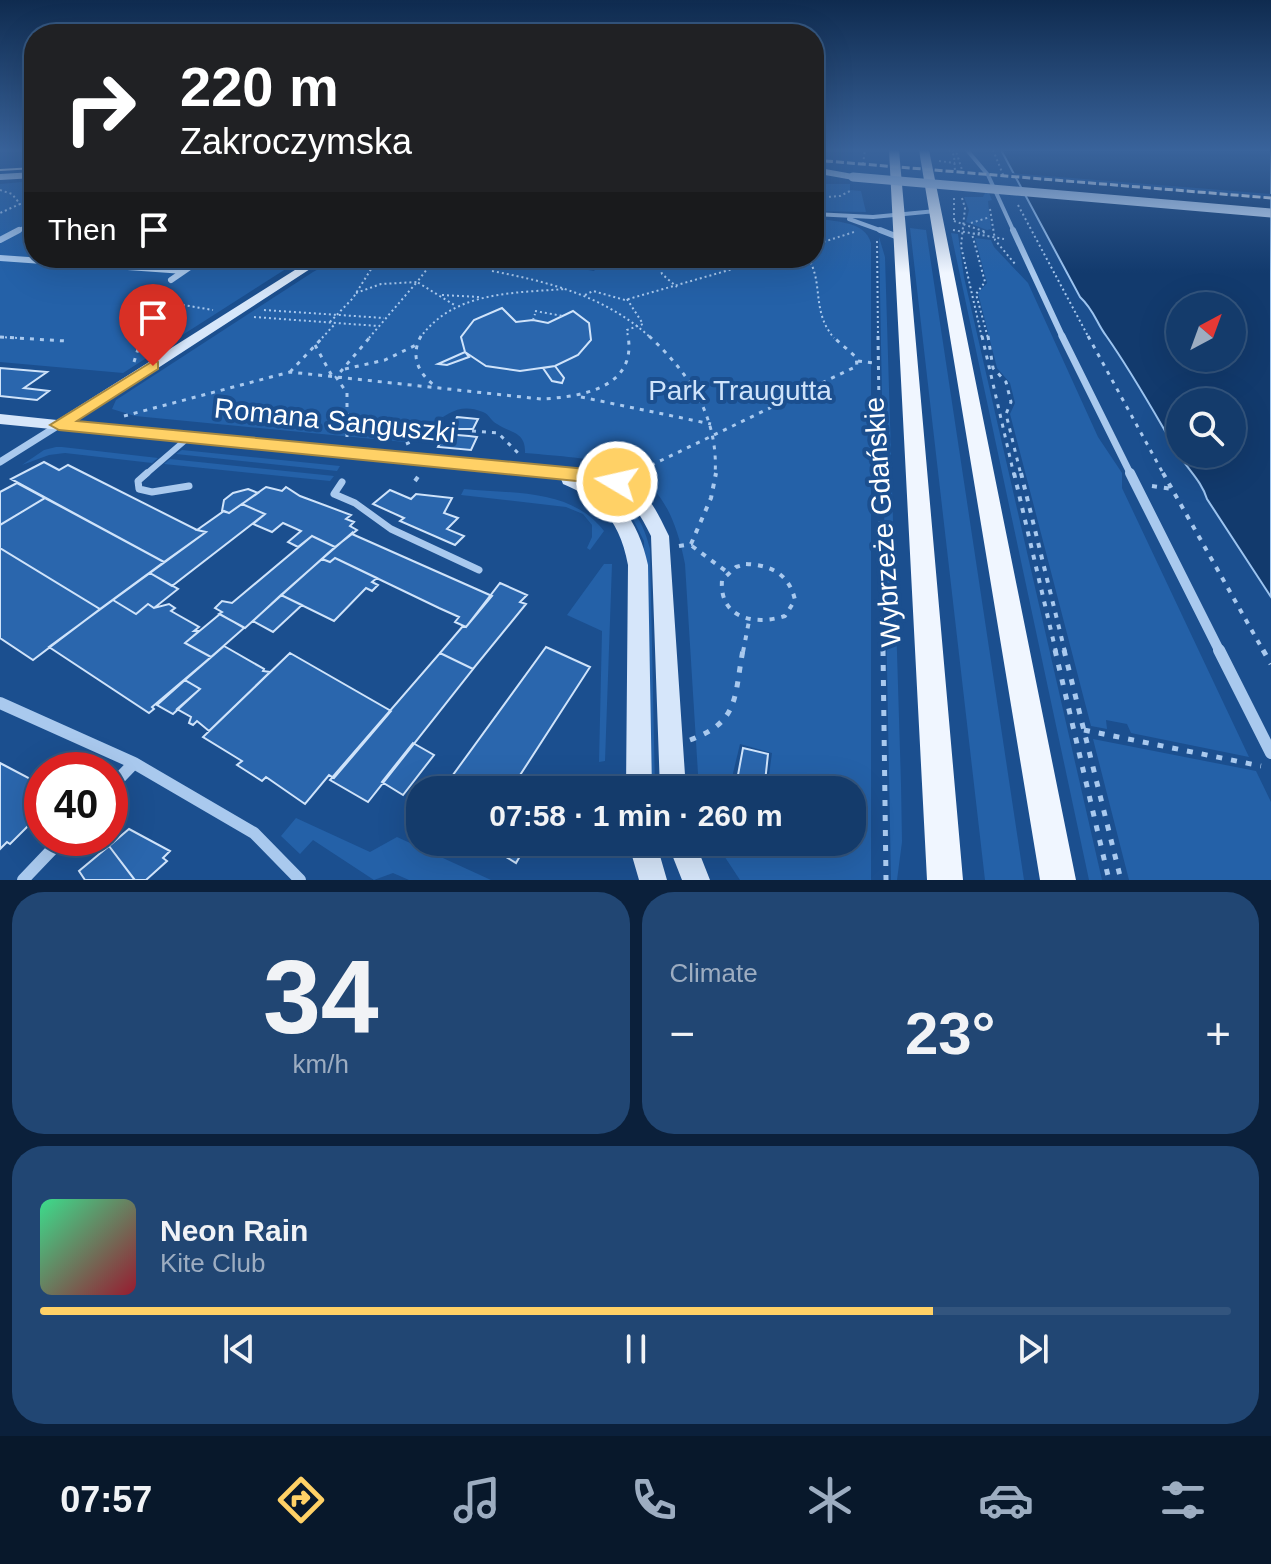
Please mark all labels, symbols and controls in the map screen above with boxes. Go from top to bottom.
text: 220 m [180,55,339,118]
icon: right [48,56,152,160]
text: Zakroczymska [180,121,412,162]
icon: arrive [132,208,176,252]
text: Then [48,213,116,246]
pin [119,284,187,366]
north arrow [1166,292,1246,372]
map controls [1166,292,1246,468]
icon: arrive [131,296,175,340]
park label: Park Traugutta [648,375,832,406]
button: search [1166,388,1246,468]
street label: Romana Sanguszki [213,392,457,449]
street label: Wybrzeże Gdańskie [858,396,907,648]
position arrow [575,440,659,524]
speed limit sign: 40 [24,752,128,856]
text: 07:58 · 1 min · 260 m [489,799,783,832]
text: 34 [263,939,379,1055]
text: Climate [670,958,758,988]
text: 23° [905,1000,996,1067]
text: − [670,1009,695,1058]
text: + [1205,1009,1231,1058]
text: km/h [293,1049,349,1079]
text: Neon Rain [160,1214,308,1247]
text: Kite Club [160,1248,266,1278]
icon: previous [217,1327,261,1371]
icon: pause [614,1327,658,1371]
icon: next [1011,1327,1055,1371]
icon: directions [273,1472,329,1528]
icon: music [449,1472,505,1528]
icon: phone [626,1472,682,1528]
icon: climate [802,1472,858,1528]
icon: car [978,1472,1034,1528]
icon: filters [1155,1472,1211,1528]
text: 07:57 [60,1479,152,1520]

